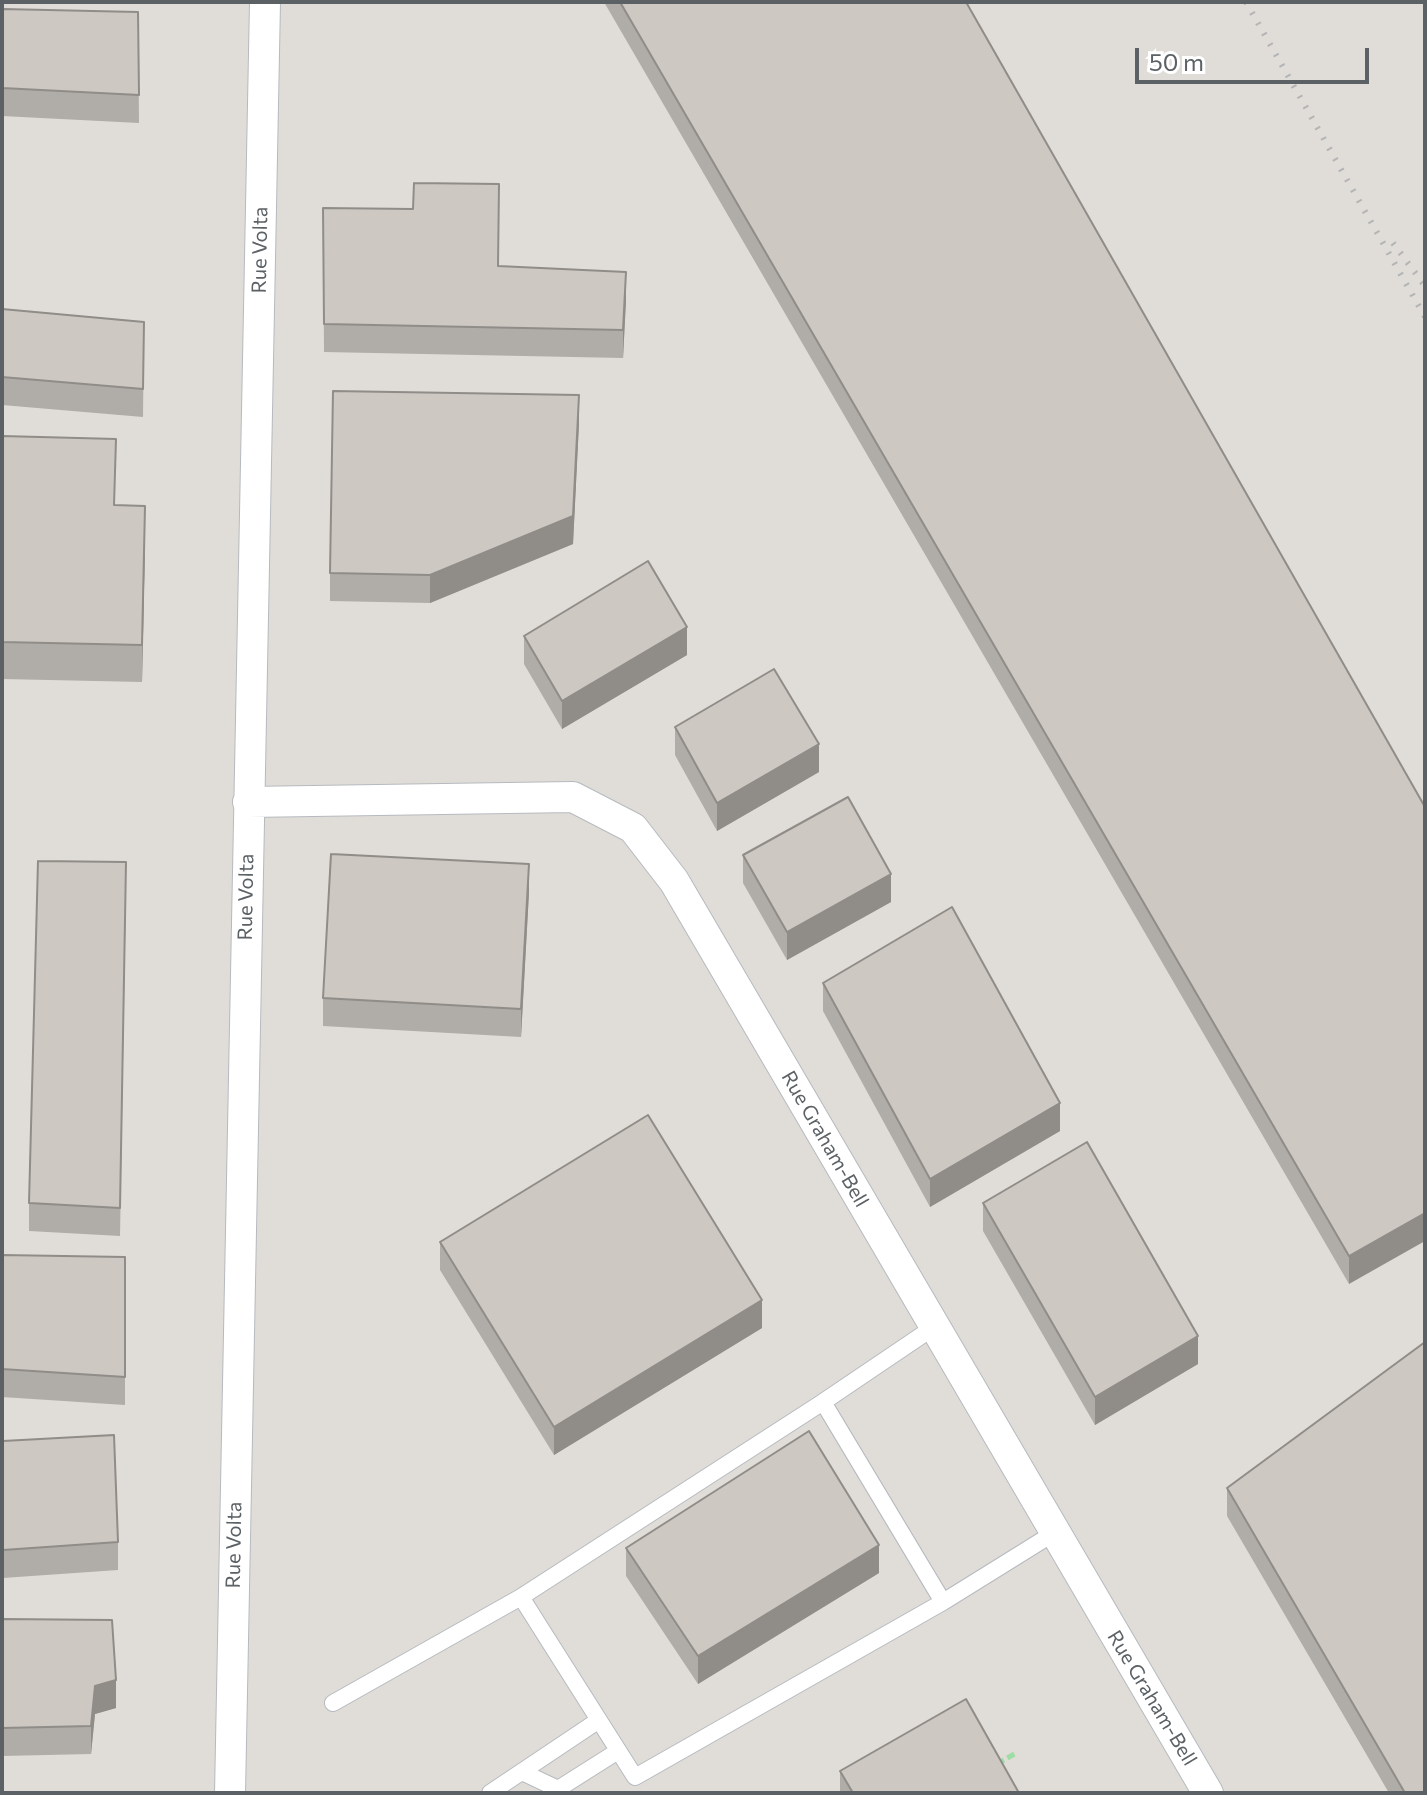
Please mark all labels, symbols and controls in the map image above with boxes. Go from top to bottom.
scale bar [1139,32,1373,82]
text: 50 m [1149,47,1204,76]
street label: Rue Volta [247,206,273,294]
street label: Rue Volta [233,853,259,941]
street label: Rue Graham-Bell [776,1067,874,1211]
street label: Rue Volta [221,1501,247,1589]
street label: Rue Graham-Bell [1102,1626,1202,1770]

